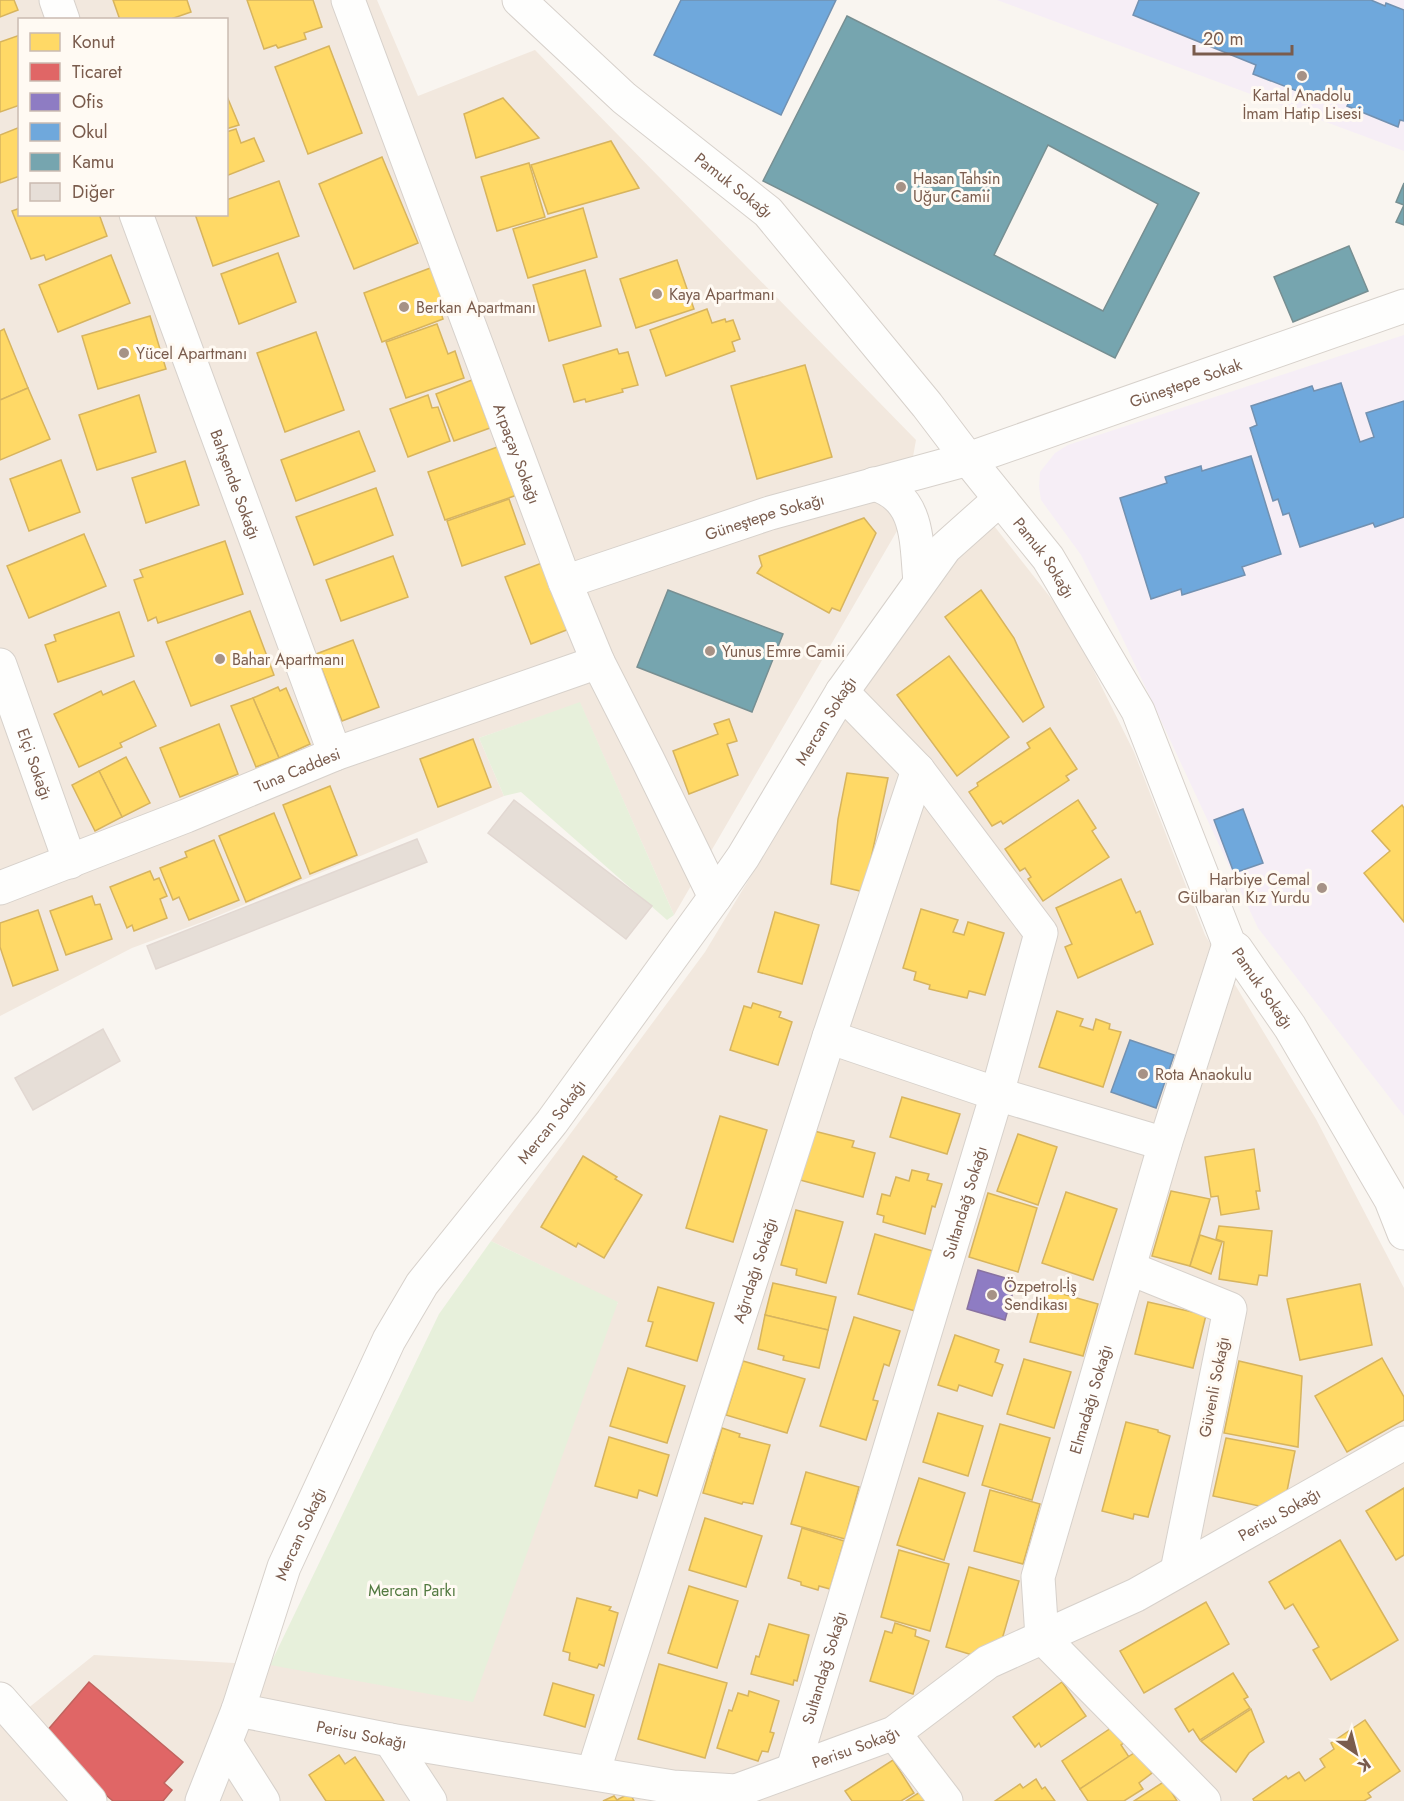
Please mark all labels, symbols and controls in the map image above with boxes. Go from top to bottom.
legend [18,18,228,216]
scale bar [1194,18,1292,56]
text: 20 m [1203,26,1243,52]
text: Konut [72,29,115,55]
text: Ticaret [72,59,122,85]
marker: Kartal Anadolu İmam Hatip Lisesi [1295,69,1309,83]
place label: Kartal Anadolu İmam Hatip Lisesi [1242,84,1362,125]
text: Ofis [72,89,103,115]
text: Okul [72,119,108,145]
street label: Pamuk Sokağı [690,147,779,222]
text: Kamu [72,149,114,175]
place label: Hasan Tahsin Uğur Camii [913,167,1000,208]
text: Diğer [72,179,115,205]
marker: Hasan Tahsin Uğur Camii [894,180,908,194]
place label: Kaya Apartmanı [669,283,775,306]
marker: Kaya Apartmanı [650,287,664,301]
place label: Berkan Apartmanı [416,296,536,319]
marker: Berkan Apartmanı [397,300,411,314]
place label: Yücel Apartmanı [136,342,247,365]
marker: Yücel Apartmanı [117,346,131,360]
street label: Güneştepe Sokak [1126,352,1246,413]
street label: Arpaçay Sokağı [488,400,546,507]
street label: Bahşende Sokağı [205,426,266,543]
street label: Güneştepe Sokağı [702,487,827,546]
street label: Pamuk Sokağı [1008,512,1081,602]
place label: Yunus Emre Camii [722,640,845,663]
marker: Yunus Emre Camii [703,644,717,658]
place label: Bahar Apartmanı [232,648,344,671]
marker: Bahar Apartmanı [213,652,227,666]
street label: Mercan Sokağı [789,671,861,769]
street label: Elçi Sokağı [12,725,59,803]
street label: Tuna Caddesi [251,742,343,798]
place label: Harbiye Cemal Gülbaran Kız Yurdu [1178,868,1310,909]
marker: Harbiye Cemal Gülbaran Kız Yurdu [1315,881,1329,895]
street label: Pamuk Sokağı [1227,943,1299,1033]
place label: Rota Anaokulu [1155,1063,1252,1086]
marker: Rota Anaokulu [1136,1067,1150,1081]
street label: Mercan Sokağı [512,1074,591,1168]
street label: Sultandağ Sokağı [936,1143,992,1262]
street label: Ağrıdağı Sokağı [726,1214,782,1326]
place label: Özpetrol-İş Sendikası [1004,1275,1077,1316]
marker: Özpetrol-İş Sendikası [985,1288,999,1302]
street label: Güvenli Sokağı [1193,1335,1235,1439]
street label: Elmadağı Sokağı [1063,1342,1117,1457]
street label: Perisu Sokağı [1234,1481,1325,1546]
street label: Mercan Sokağı [269,1483,331,1583]
park label: Mercan Parkı [368,1579,456,1602]
street label: Sultandağ Sokağı [796,1608,852,1727]
street label: Perisu Sokağı [315,1714,408,1754]
street label: Perisu Sokağı [808,1721,905,1774]
north arrow [1326,1723,1386,1783]
text: K [1352,1752,1375,1778]

